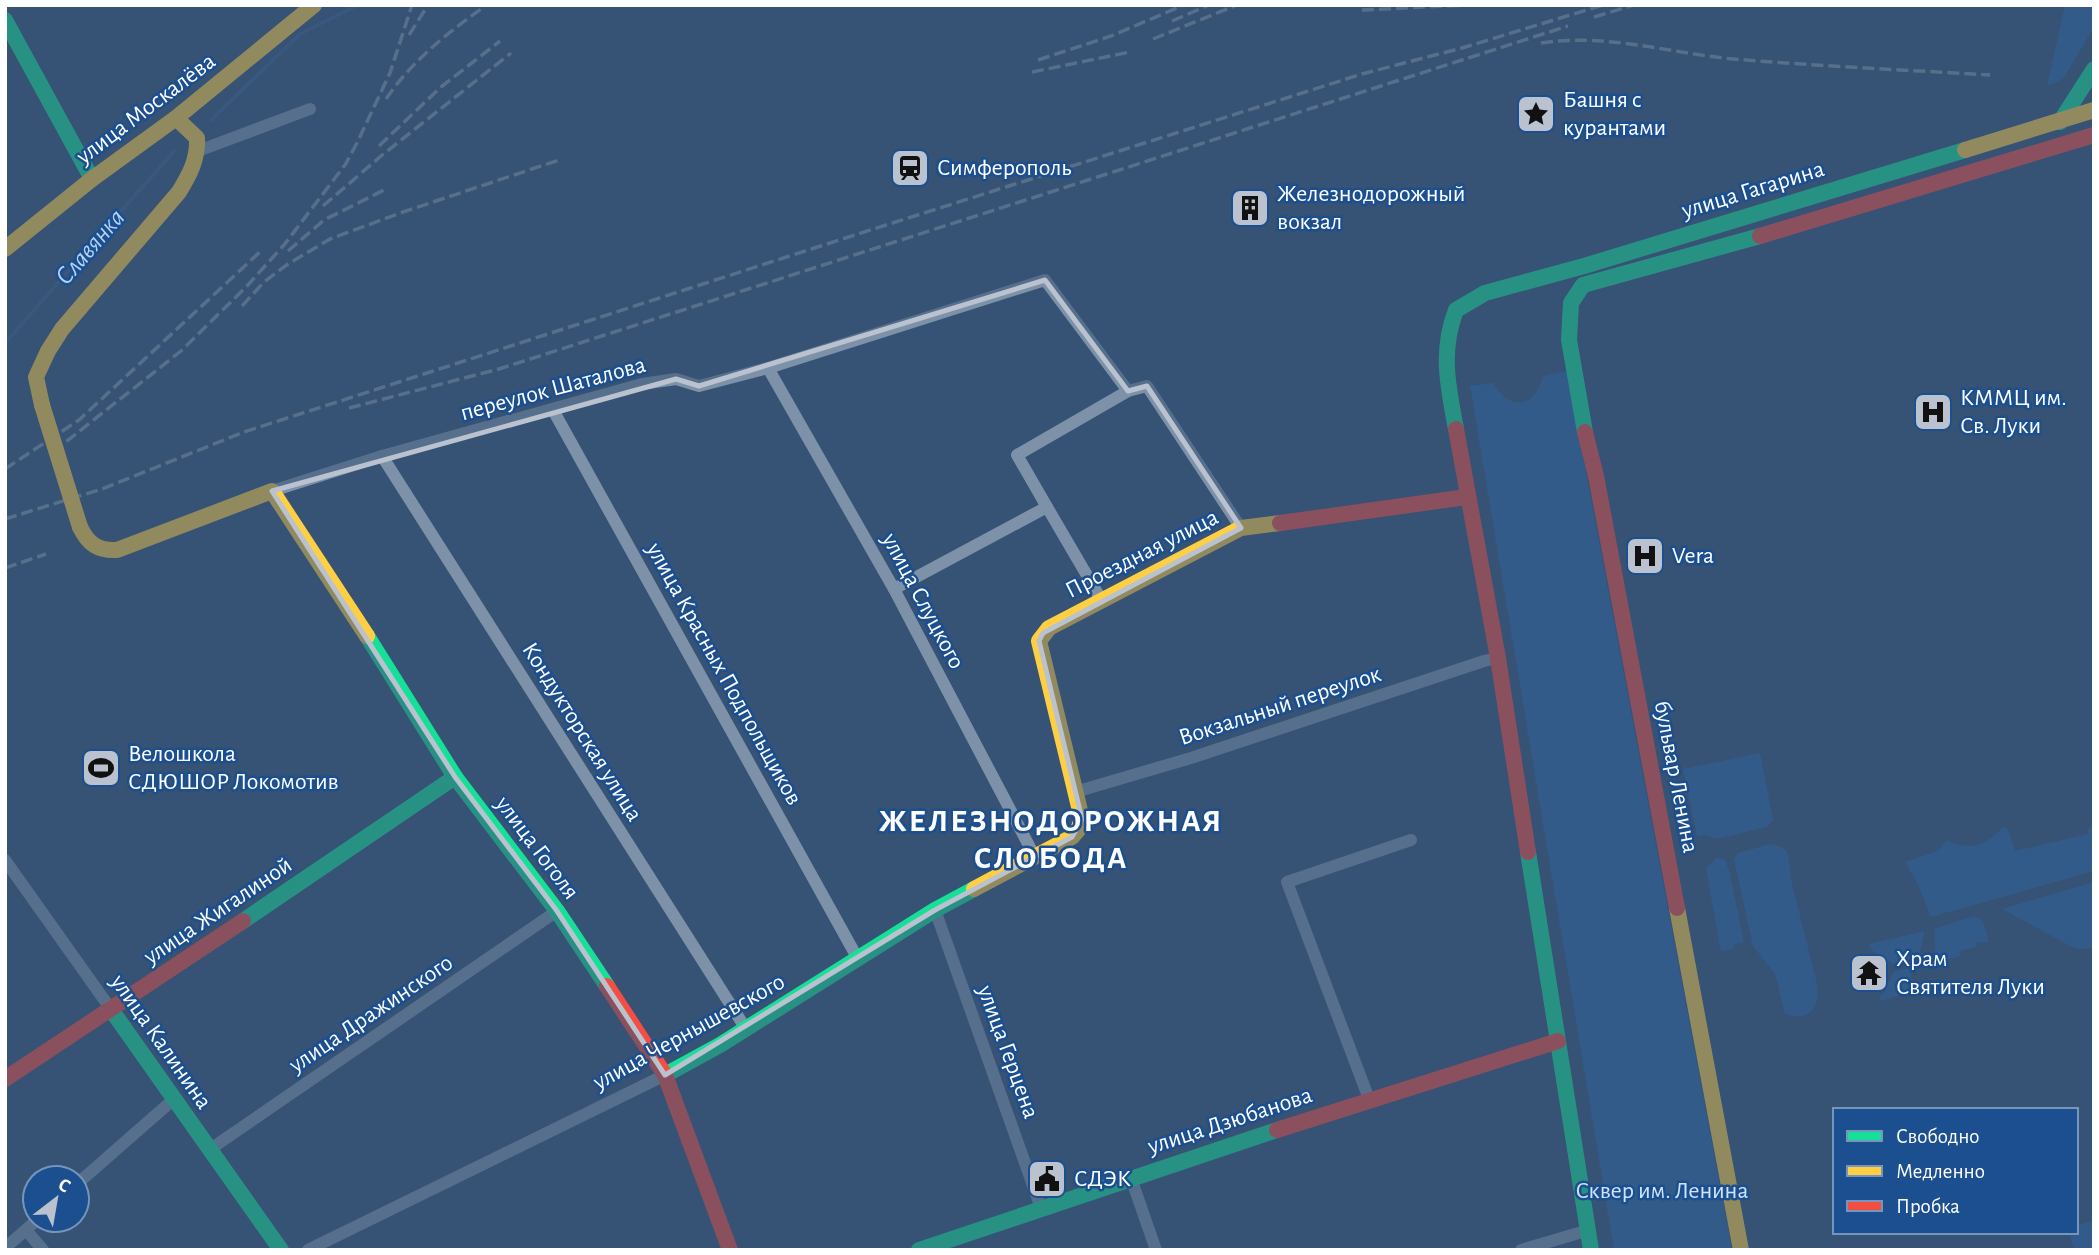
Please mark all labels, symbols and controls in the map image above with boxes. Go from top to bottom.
street label: улица Москалёва [71,49,220,170]
place label: Башня с курантами [1563,88,1666,140]
place icon: Башня с курантами [1515,93,1557,135]
station icon: Симферополь [889,147,931,189]
place label: Симферополь [937,156,1071,180]
street label: улица Гагарина [1678,157,1827,223]
place label: Железнодорожный вокзал [1277,182,1466,234]
building icon: Железнодорожный вокзал [1229,187,1271,229]
water label: Славянка [50,204,130,290]
street label: переулок Шаталова [458,353,648,425]
place label: КММЦ им. Св. Луки [1960,386,2067,438]
hospital icon: КММЦ им. Св. Луки [1912,391,1954,433]
street label: Проездная улица [1062,505,1222,603]
street label: улица Слуцкого [877,528,969,673]
hospital icon: Vera [1624,535,1666,577]
street label: улица Красных Подпольщиков [641,538,806,809]
place label: Vera [1672,544,1714,568]
street label: Кондукторская улица [517,638,647,826]
street label: Вокзальный переулок [1176,662,1384,750]
street label: бульвар Ленина [1649,699,1703,855]
place label: Велошкола СДЮШОР Локомотив [128,742,339,794]
sports icon: Велошкола СДЮШОР Локомотив [80,747,122,789]
street label: улица Гоголя [490,791,583,904]
district label: ЖЕЛЕЗНОДОРОЖНАЯ СЛОБОДА [879,805,1223,874]
street label: улица Жигалиной [139,853,296,970]
place label: Храм Святителя Луки [1896,947,2045,999]
street label: улица Дражинского [284,950,457,1078]
temple icon: Храм Святителя Луки [1848,952,1890,994]
street label: улица Чернышевского [588,969,789,1095]
street label: улица Калинина [105,970,216,1114]
street label: улица Герцена [972,981,1043,1122]
street label: улица Дзюбанова [1144,1083,1315,1159]
legend [1833,1108,2078,1234]
text: Свободно [1896,1126,1980,1147]
public building icon: СДЭК [1026,1158,1068,1200]
text: Медленно [1896,1161,1985,1182]
north arrow [21,1164,91,1234]
place label: СДЭК [1074,1167,1131,1191]
text: С [55,1175,73,1197]
park label: Сквер им. Ленина [1576,1179,1748,1203]
text: Пробка [1896,1196,1960,1217]

